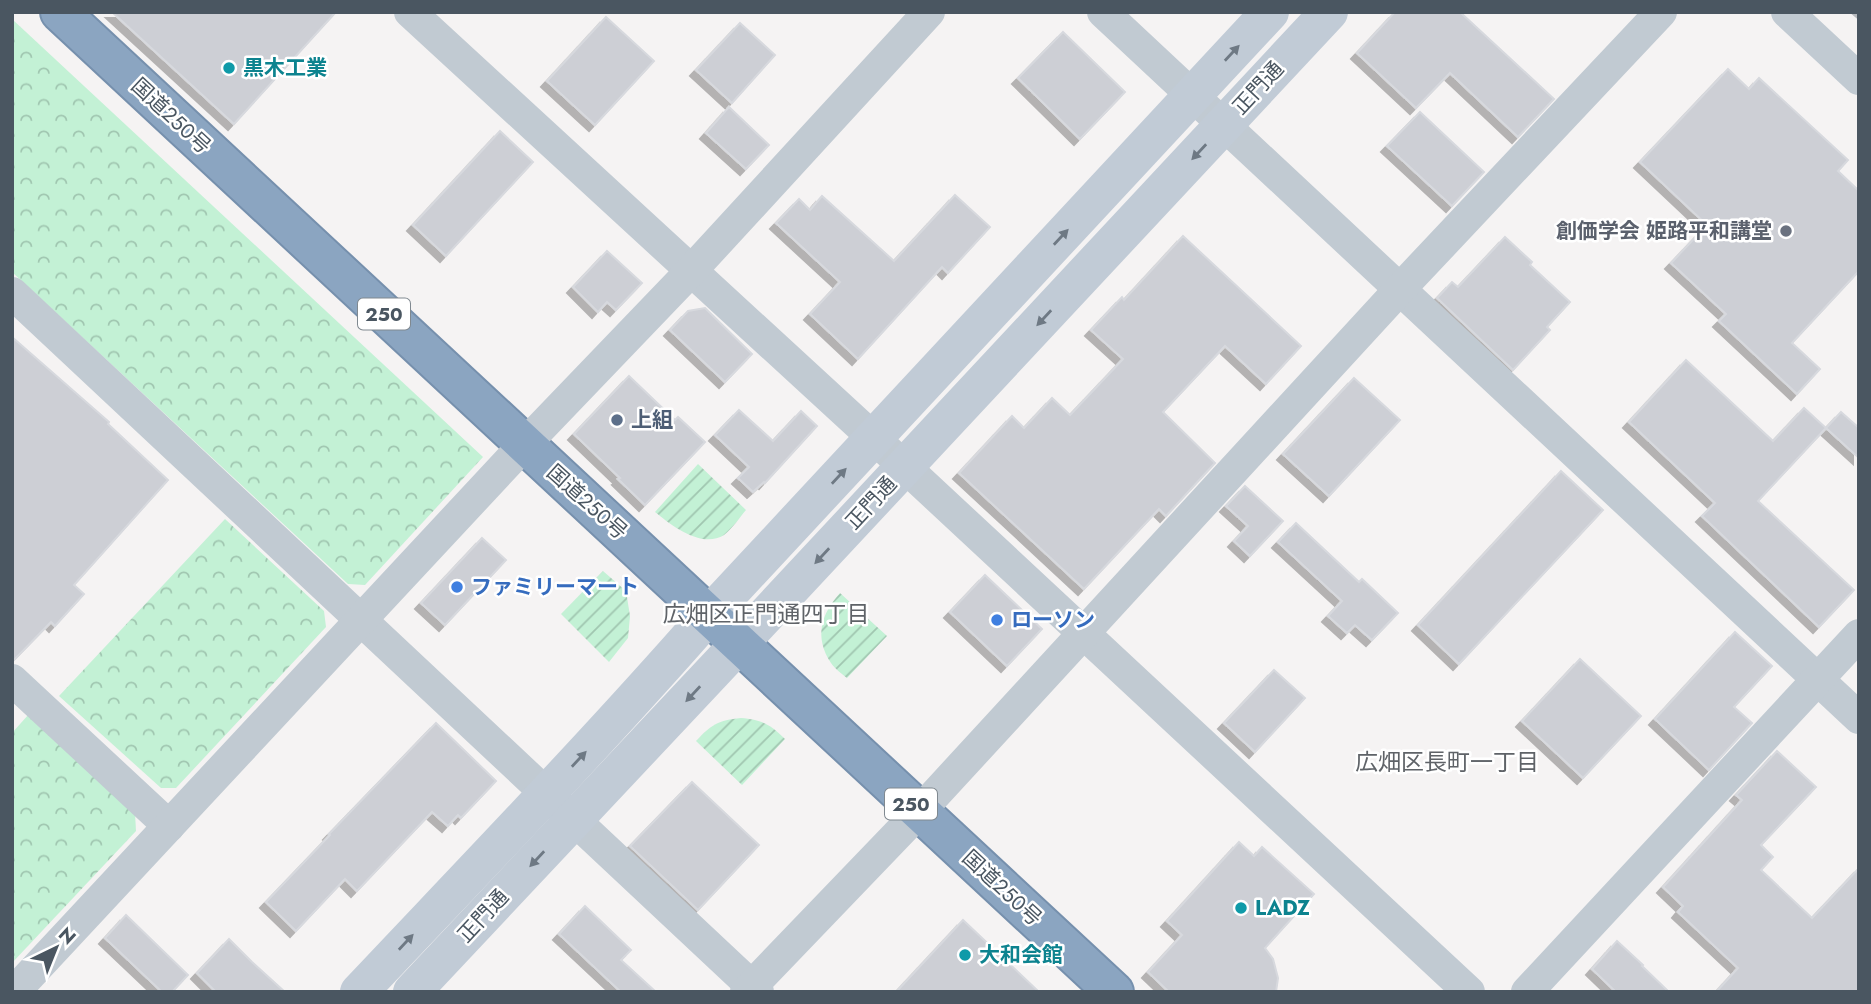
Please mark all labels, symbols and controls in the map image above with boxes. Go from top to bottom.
one-way arrow [1224,45,1240,62]
place label: 黒木工業 [243,53,327,83]
street label: 正門通 [1226,55,1290,121]
marker: 黒木工業 [221,60,237,76]
street label: 国道250号 [124,71,218,161]
one-way arrow [1191,143,1207,160]
place label: 創価学会 姫路平和講堂 [1556,216,1772,246]
marker: 創価学会 姫路平和講堂 [1778,223,1794,239]
one-way arrow [1052,229,1068,246]
road number: 250 [358,298,410,330]
one-way arrow [1036,309,1052,326]
place label: 上組 [631,405,673,435]
marker: 上組 [609,412,625,428]
street label: 国道250号 [540,458,634,546]
one-way arrow [831,467,847,484]
street label: 正門通 [839,470,903,536]
one-way arrow [814,547,830,564]
place label: ファミリーマート [471,572,639,602]
marker: ファミリーマート [449,579,465,595]
district label: 広畑区正門通四丁目 [663,597,870,631]
place label: ローソン [1011,605,1095,635]
marker: ローソン [989,612,1005,628]
one-way arrow [685,685,701,702]
district label: 広畑区長町一丁目 [1355,745,1539,779]
one-way arrow [570,751,586,768]
road number: 250 [885,789,937,820]
street label: 国道250号 [955,843,1049,933]
one-way arrow [528,851,545,868]
street label: 正門通 [451,883,515,949]
place label: LADZ [1255,893,1310,923]
marker: LADZ [1233,900,1249,916]
north arrow [21,913,91,983]
text: N [53,921,82,951]
one-way arrow [397,934,413,951]
place label: 大和会館 [979,940,1063,970]
marker: 大和会館 [957,947,973,963]

